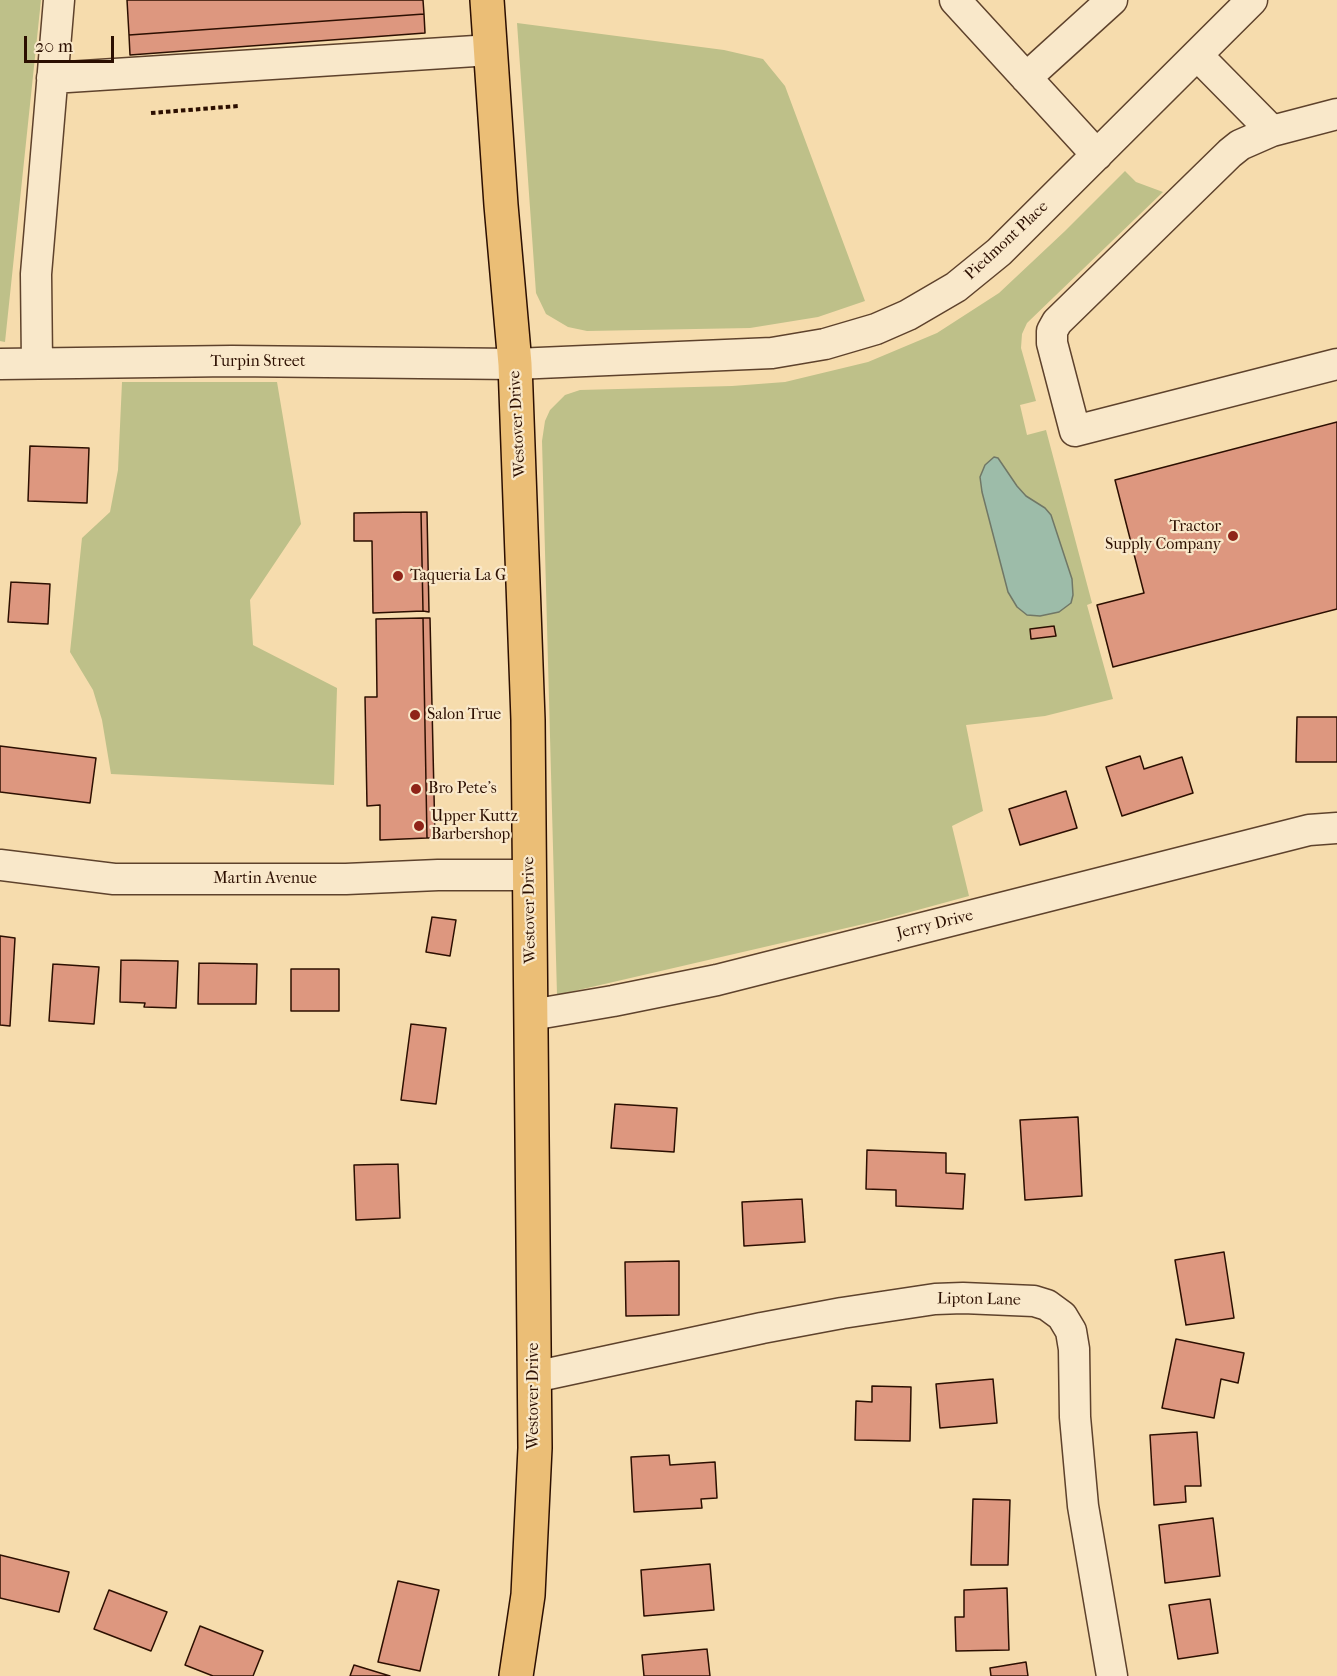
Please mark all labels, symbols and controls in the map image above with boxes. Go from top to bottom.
scale bar [27,24,117,62]
text: 20 m [35,36,73,57]
street label: Piedmont Place [961,198,1053,284]
street label: Turpin Street [211,352,305,372]
street label: Westover Drive [506,370,530,478]
place label: Tractor Supply Company [1105,517,1221,555]
marker: Tractor Supply Company [1226,529,1240,543]
place label: Taqueria La G [410,566,506,586]
marker: Taqueria La G [391,569,405,583]
place label: Salon True [427,705,501,725]
marker: Salon True [408,708,422,722]
place label: Bro Pete's [428,779,497,799]
marker: Bro Pete's [409,782,423,796]
place label: Upper Kuttz Barbershop [431,807,518,845]
marker: Upper Kuttz Barbershop [412,819,426,833]
street label: Westover Drive [519,856,541,964]
street label: Martin Avenue [213,869,317,889]
street label: Jerry Drive [895,906,975,944]
street label: Lipton Lane [937,1290,1021,1310]
street label: Westover Drive [524,1343,544,1449]

